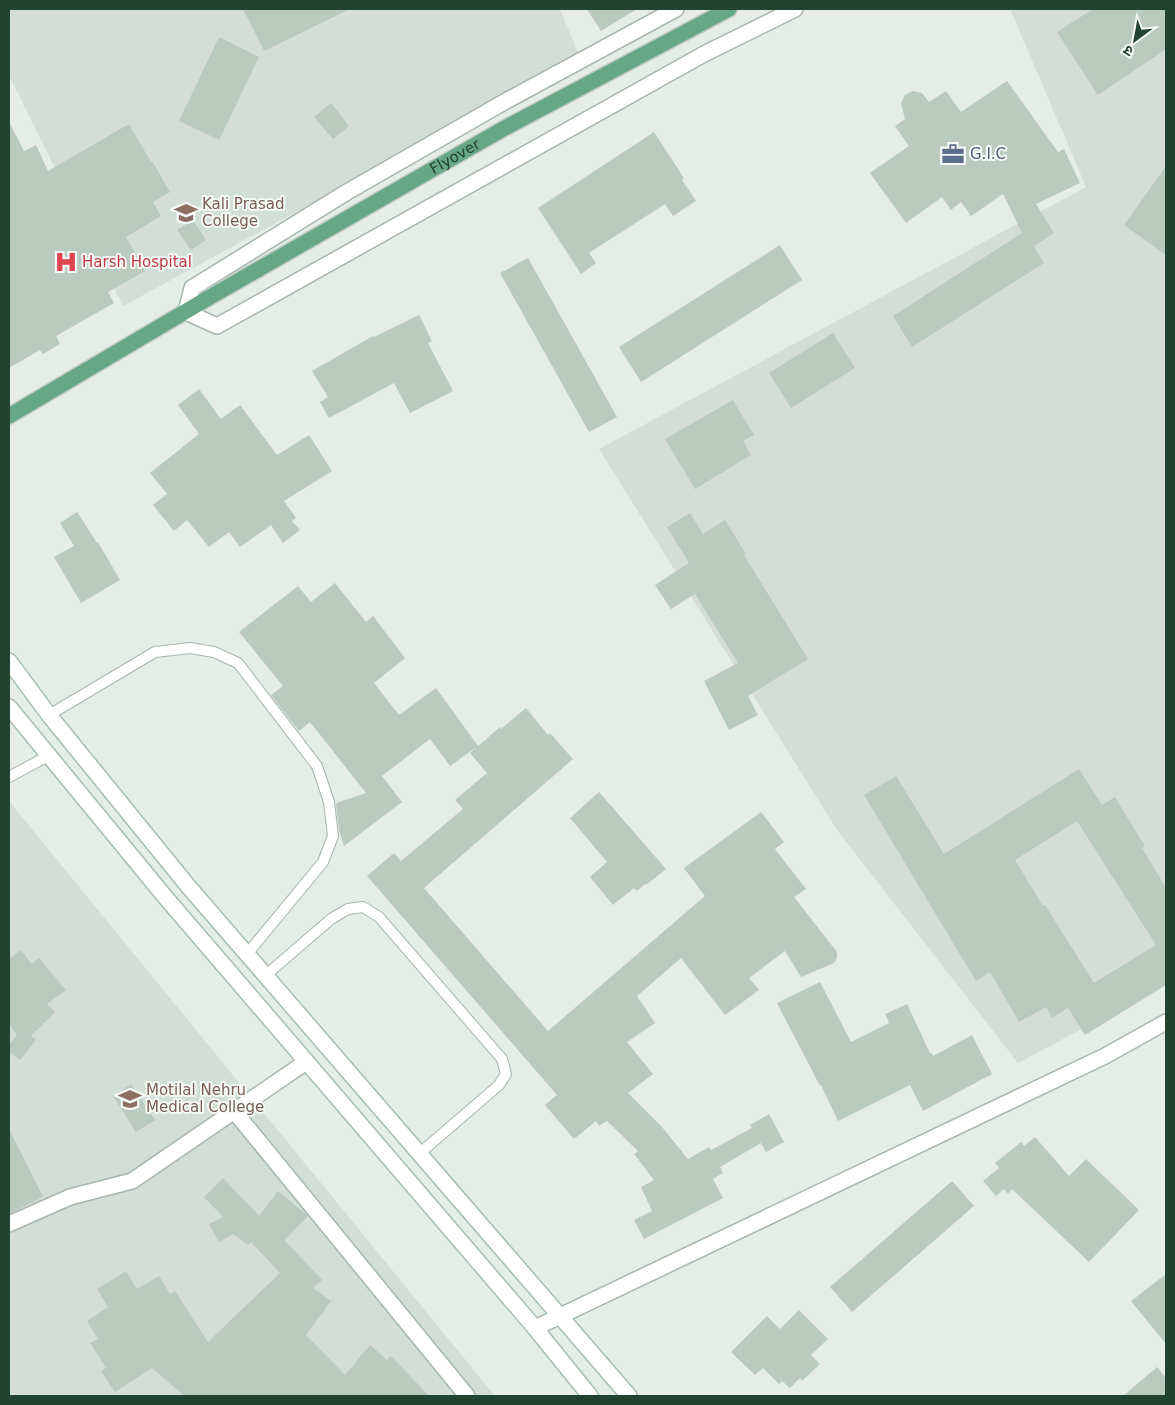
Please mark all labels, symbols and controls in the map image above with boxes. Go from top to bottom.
north arrow [1110,15,1160,65]
text: उ [1120,42,1136,60]
street label: Flyover [427,135,484,178]
office icon: G.I.C [940,141,966,167]
place label: G.I.C [970,145,1006,163]
place label: Kali Prasad College [202,195,285,230]
school or university icon: Kali Prasad College [173,200,199,226]
hospital icon: Harsh Hospital [53,249,79,275]
place label: Harsh Hospital [82,253,192,271]
place label: Motilal Nehru Medical College [146,1081,264,1116]
school or university icon: Motilal Nehru Medical College [117,1086,143,1112]

